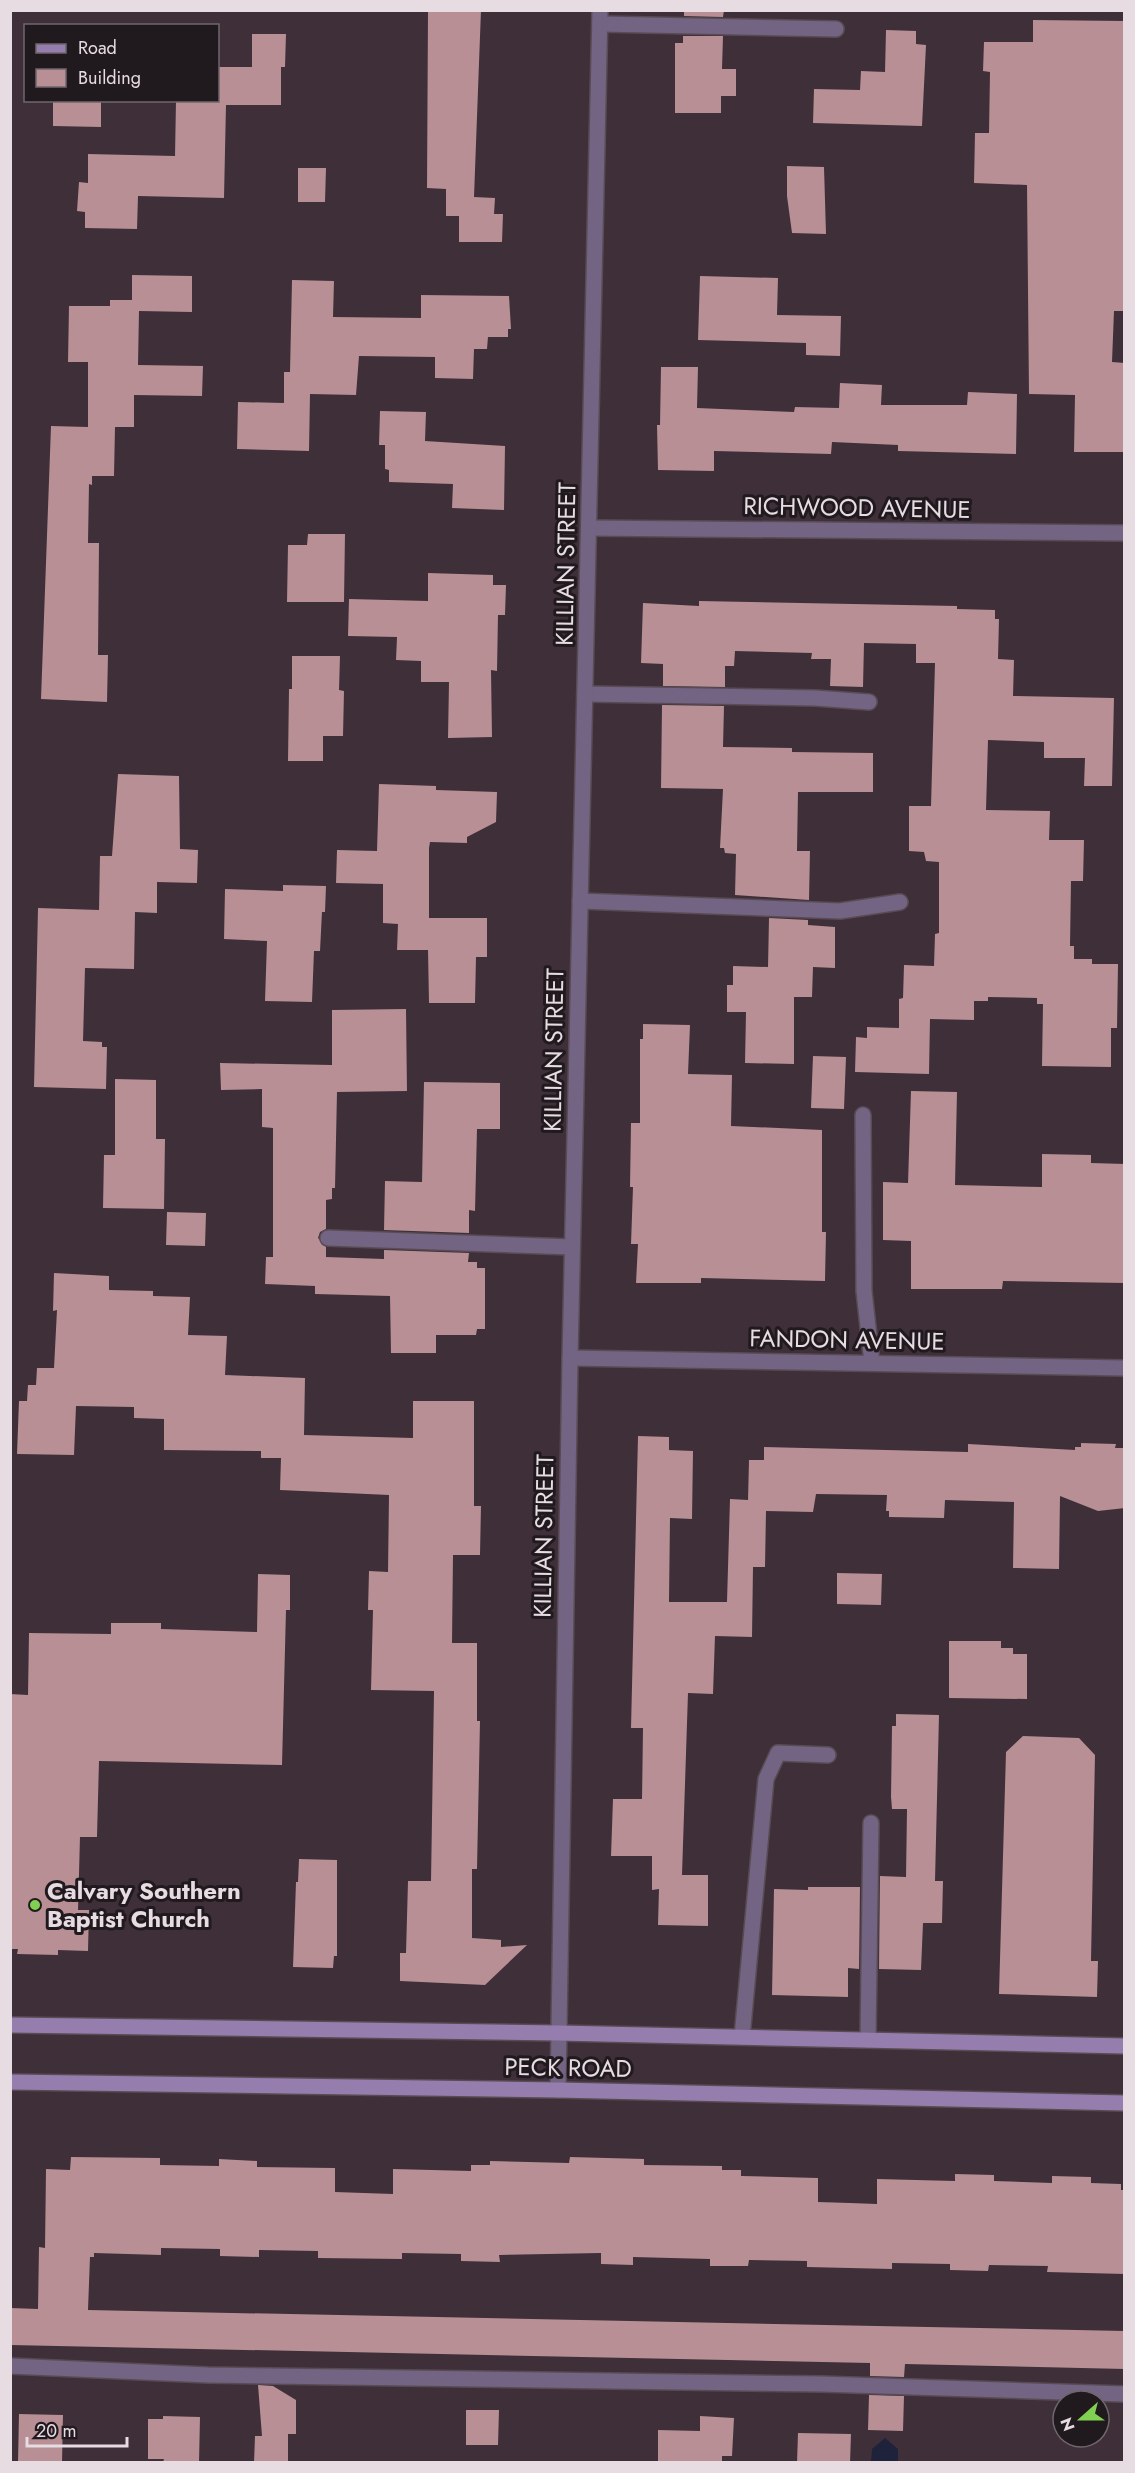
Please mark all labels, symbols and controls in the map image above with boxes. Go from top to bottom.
legend [24,24,219,102]
text: Road [78,35,117,61]
text: Building [78,65,141,91]
street label: KILLIAN STREET [547,482,584,646]
street label: RICHWOOD AVENUE [743,488,971,527]
street label: KILLIAN STREET [535,968,572,1132]
street label: FANDON AVENUE [749,1320,945,1359]
street label: KILLIAN STREET [525,1454,562,1618]
place label: Calvary Southern Baptist Church [47,1873,241,1936]
marker: Calvary Southern Baptist Church [28,1898,42,1912]
street label: PECK ROAD [504,2049,632,2086]
north arrow [1051,2389,1111,2449]
scale bar [27,2410,128,2448]
text: N [1054,2414,1080,2434]
text: 20 m [36,2418,76,2444]

